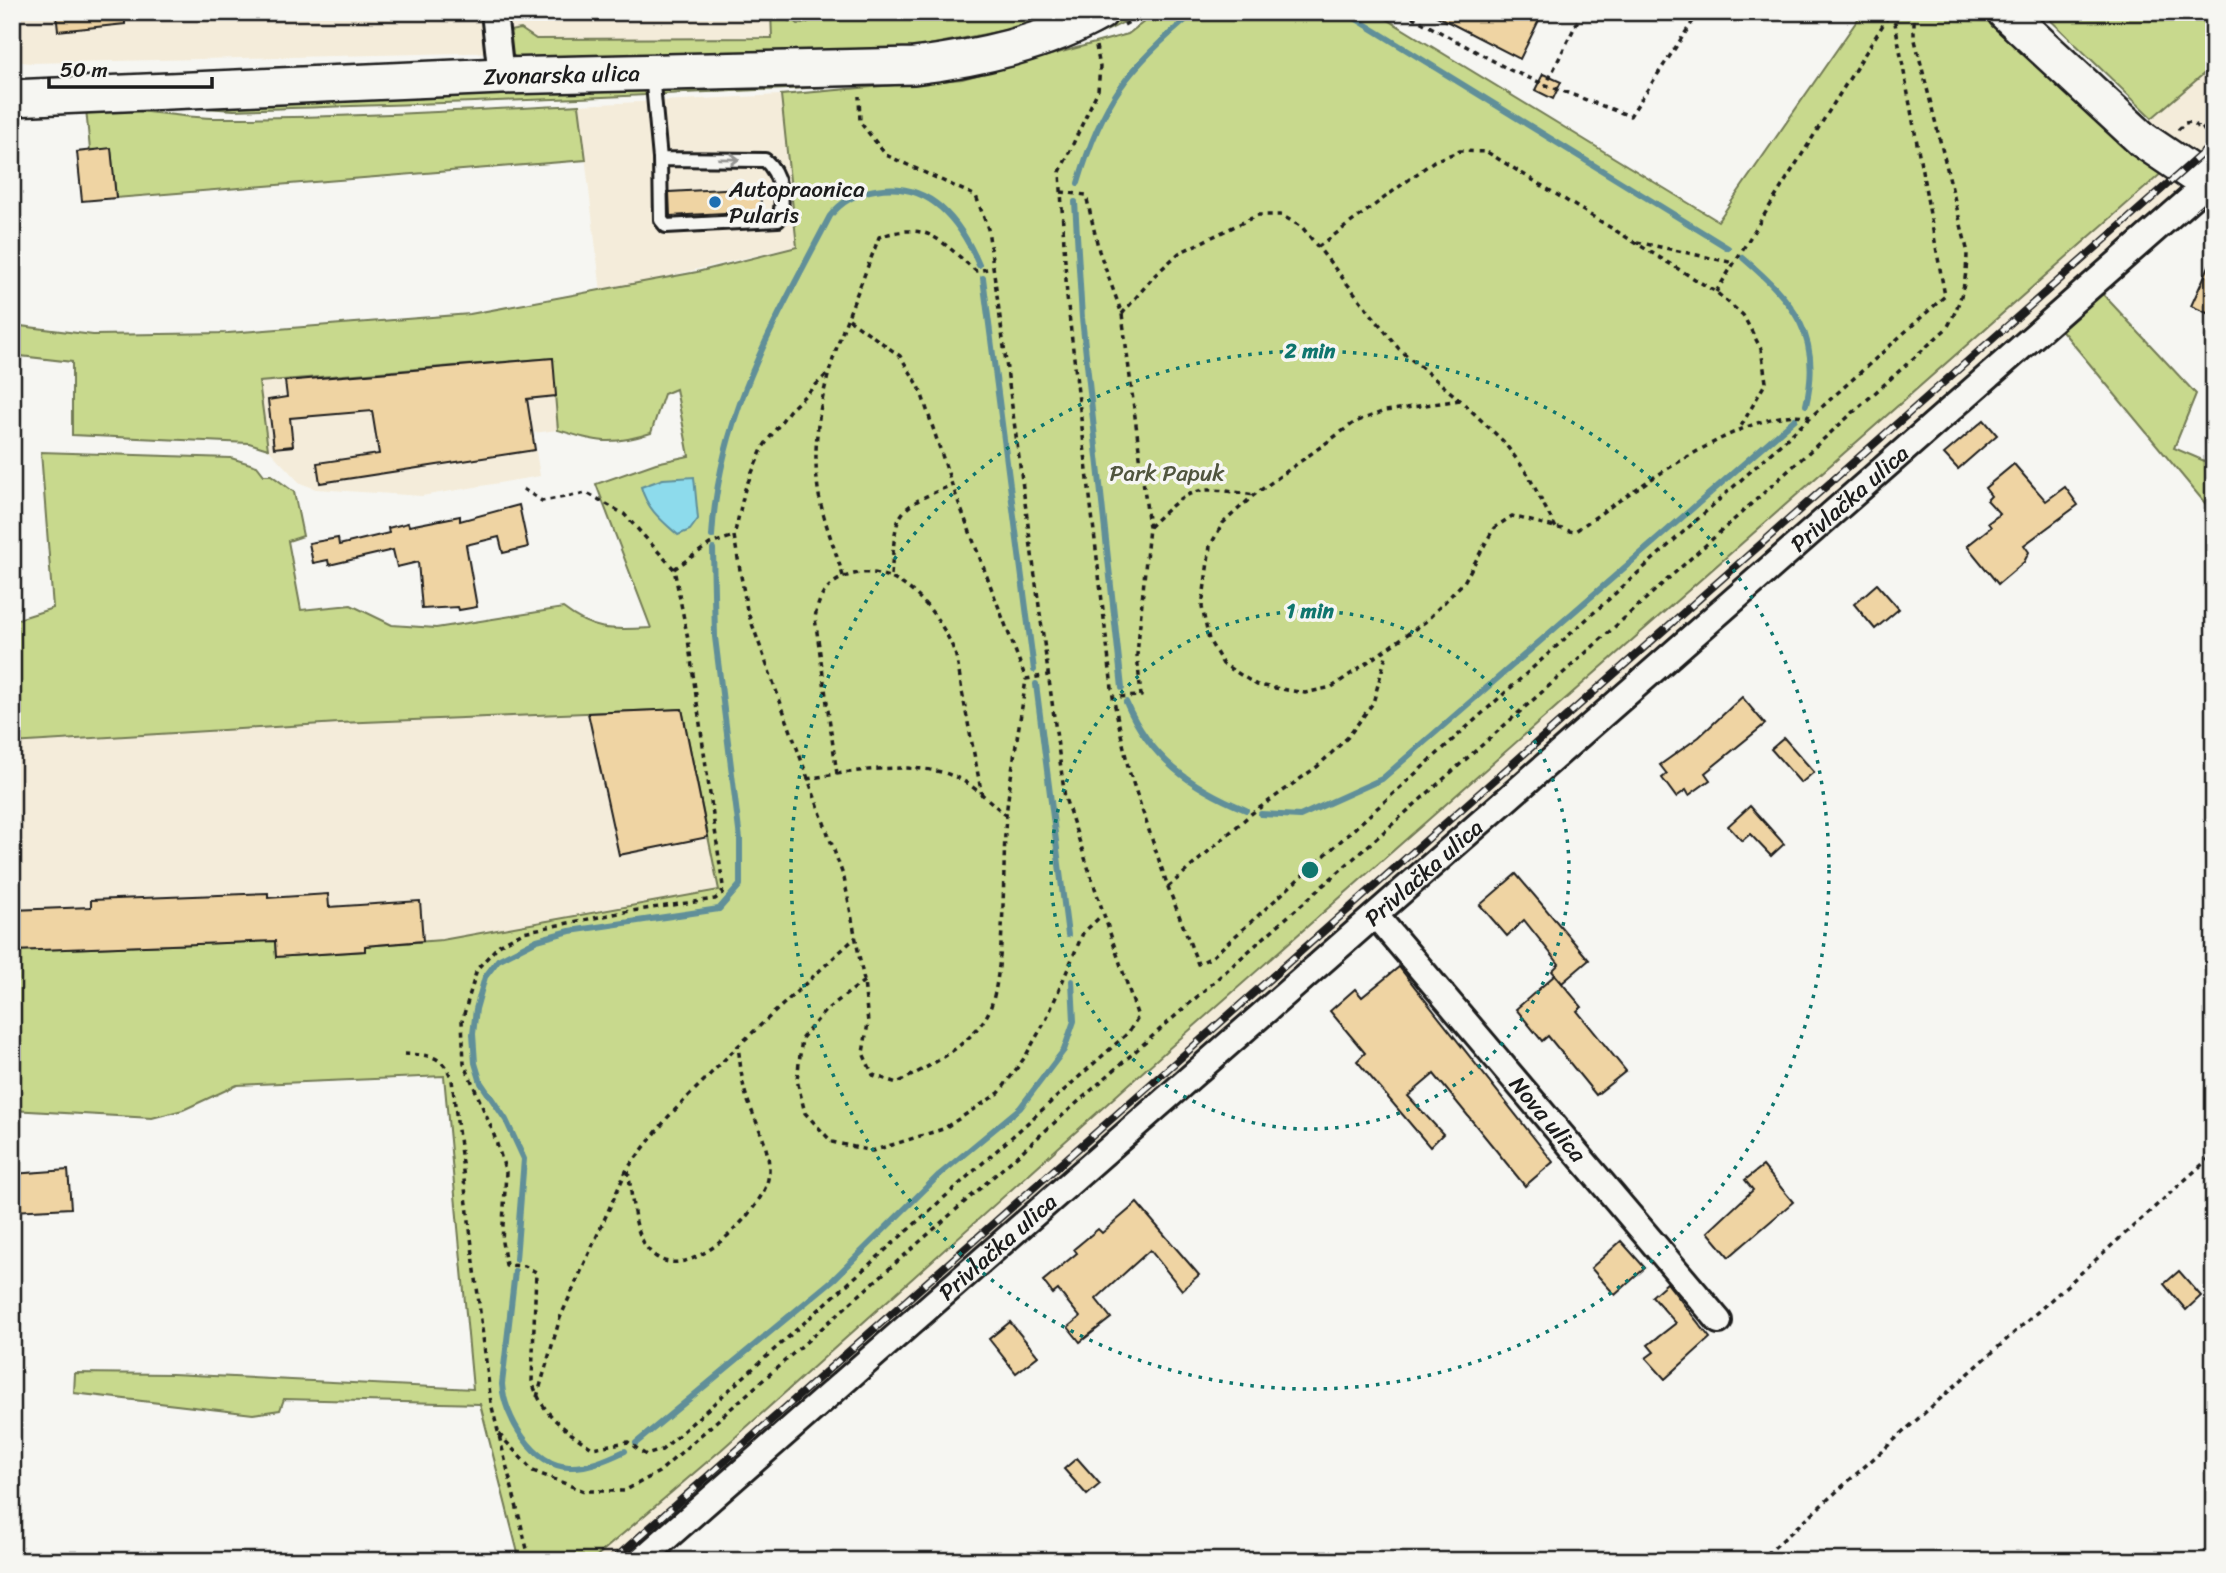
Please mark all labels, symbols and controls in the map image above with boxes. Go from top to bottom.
scale bar [49,46,212,90]
text: 50 m [60,51,108,89]
street label: Zvonarska ulica [482,53,641,98]
one-way arrow [717,152,740,166]
place label: Autopraonica Pularis [728,169,865,236]
marker: Autopraonica Pularis [707,194,723,210]
text: 2 min [1284,332,1336,370]
street label: Privlačka ulica [1781,434,1919,563]
park label: Park Papuk [1110,453,1225,494]
text: 1 min [1286,592,1335,630]
street label: Privlačka ulica [1355,808,1493,937]
centre of rings [1298,858,1322,882]
street label: Nova ulica [1498,1066,1597,1173]
street label: Privlačka ulica [929,1183,1067,1311]

